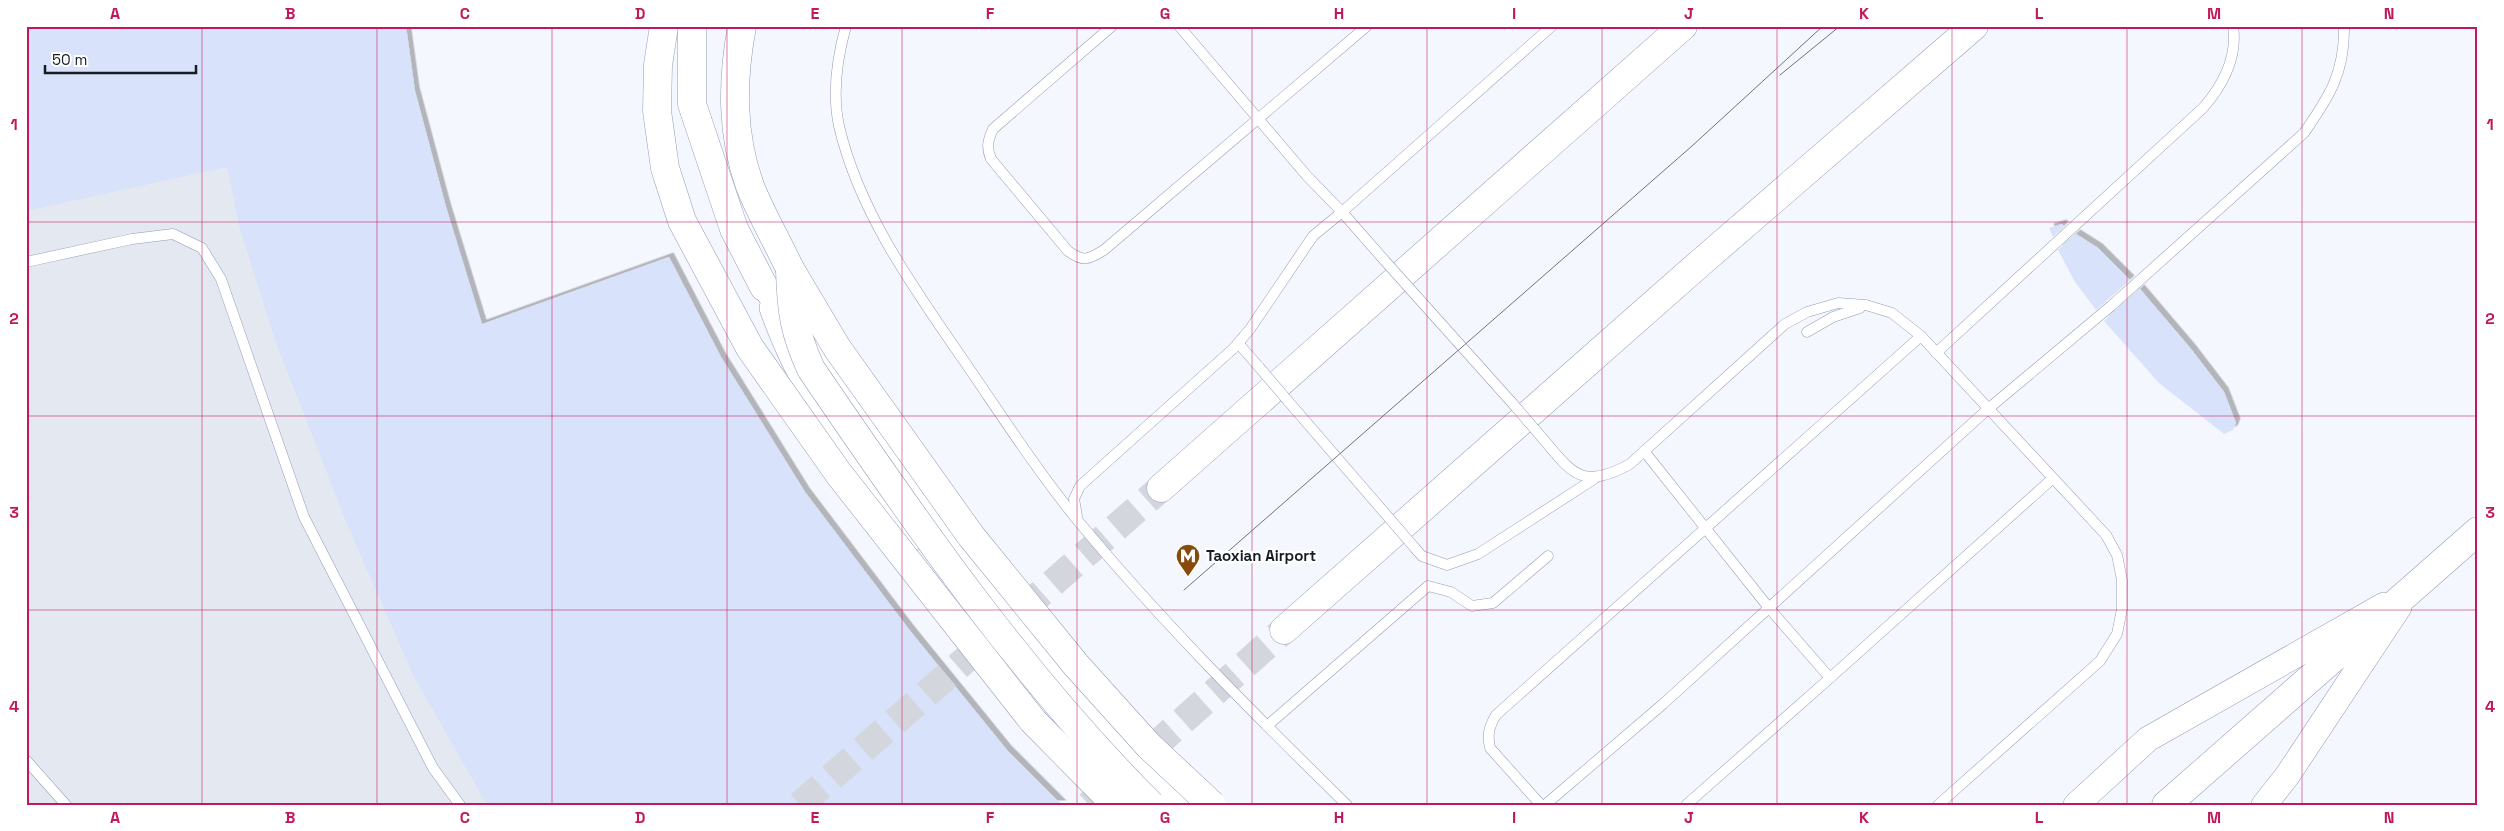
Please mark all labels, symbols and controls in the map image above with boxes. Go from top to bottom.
text: A [110,3,120,24]
text: B [285,3,295,24]
text: C [460,3,470,24]
text: D [635,3,645,24]
text: E [811,3,820,24]
text: F [986,3,995,24]
text: G [1160,3,1170,24]
text: H [1334,3,1344,24]
text: I [1512,3,1516,24]
text: J [1684,3,1694,24]
text: K [1859,3,1869,24]
text: L [2035,3,2044,24]
text: M [2207,3,2221,24]
text: N [2384,3,2394,24]
scale bar [45,42,196,74]
text: 50 m [52,50,87,69]
text: 1 [10,114,18,135]
text: 1 [2486,114,2494,135]
text: 2 [9,308,19,329]
text: 2 [2485,308,2495,329]
text: 3 [9,502,19,523]
text: 3 [2485,502,2495,523]
metro station icon: Taoxian Airport [1175,543,1201,577]
place label: Taoxian Airport [1206,546,1316,565]
text: 4 [9,696,19,717]
text: 4 [2485,696,2495,717]
text: A [110,807,120,828]
text: B [285,807,295,828]
text: C [460,807,470,828]
text: D [635,807,645,828]
text: E [811,807,820,828]
text: F [986,807,995,828]
text: G [1160,807,1170,828]
text: H [1334,807,1344,828]
text: I [1512,807,1516,828]
text: J [1684,807,1694,828]
text: K [1859,807,1869,828]
text: L [2035,807,2044,828]
text: M [2207,807,2221,828]
text: N [2384,807,2394,828]

